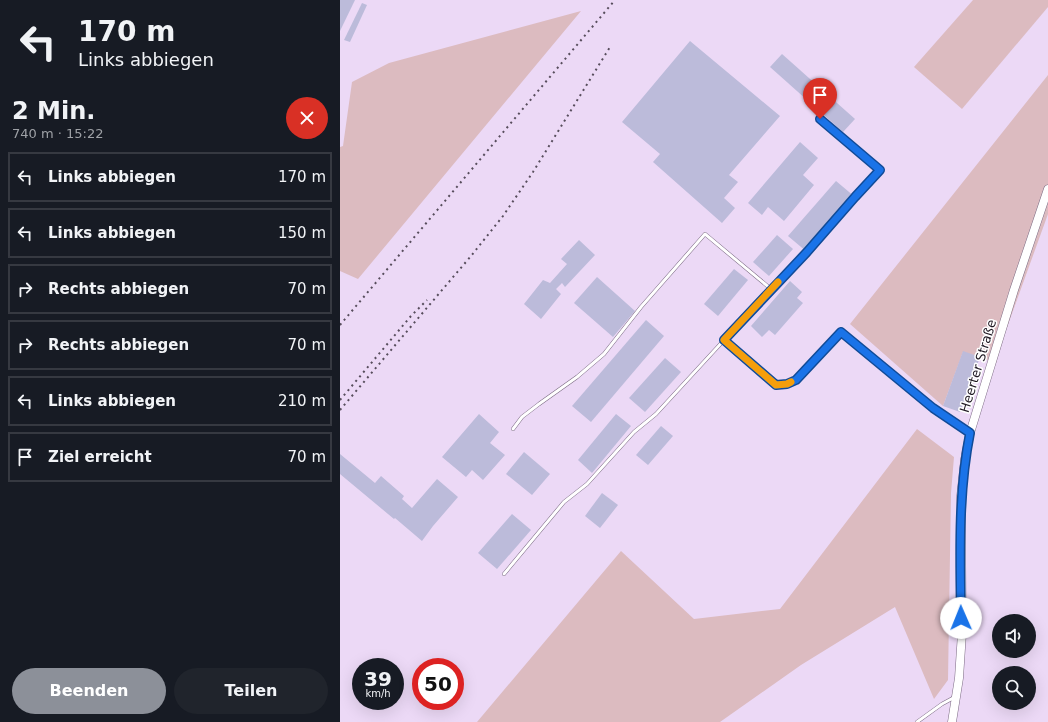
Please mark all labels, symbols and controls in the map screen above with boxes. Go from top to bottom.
text: 170 m [78,15,175,48]
icon: left [12,16,64,68]
text: Links abbiegen [78,49,214,70]
pin [803,78,837,119]
icon: arrive [809,84,831,106]
text: 2 Min. [12,97,95,125]
button: close [286,97,328,139]
text: 740 m · 15:22 [12,126,103,141]
icon: left [14,166,36,188]
text: Links abbiegen [48,168,176,186]
text: 170 m [278,168,326,186]
icon: left [14,222,36,244]
text: Links abbiegen [48,224,176,242]
text: 150 m [278,224,326,242]
icon: right [14,278,36,300]
text: Rechts abbiegen [48,280,189,298]
text: 70 m [288,280,326,298]
street label: Heerter Straße [957,318,999,414]
icon: right [14,334,36,356]
text: Rechts abbiegen [48,336,189,354]
text: 70 m [288,336,326,354]
icon: left [14,390,36,412]
text: Links abbiegen [48,392,176,410]
text: 210 m [278,392,326,410]
icon: arrive [14,446,36,468]
text: Ziel erreicht [48,448,152,466]
text: 70 m [288,448,326,466]
position arrow [940,597,982,639]
map controls [992,614,1036,710]
button: sound [992,614,1036,658]
speed limit sign: 50 [412,658,464,710]
button: search [992,666,1036,710]
text: 39 [364,667,392,691]
button: Beenden [12,668,166,714]
button: Teilen [174,668,328,714]
text: km/h [365,688,391,699]

